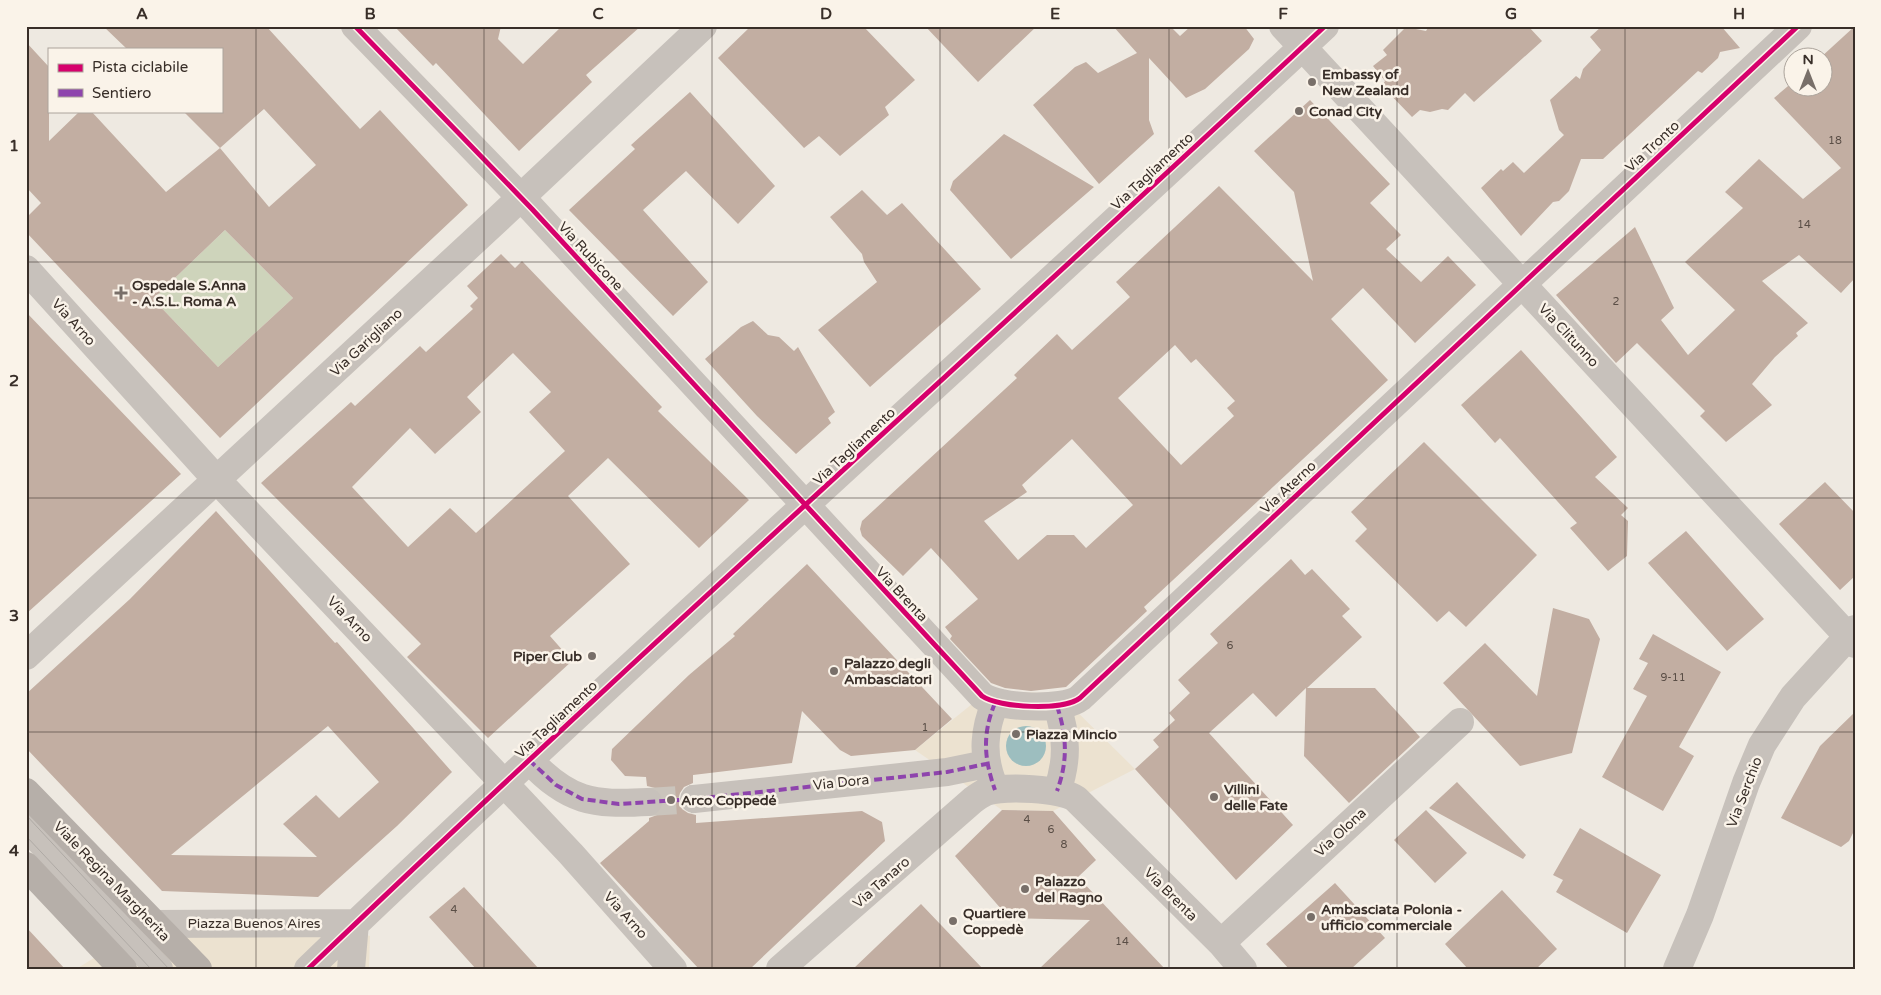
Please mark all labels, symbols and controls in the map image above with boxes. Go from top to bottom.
text: A [136,4,148,24]
text: B [364,4,376,24]
text: C [592,4,604,24]
text: D [820,4,832,24]
text: E [1050,4,1060,24]
text: F [1278,4,1288,24]
text: G [1505,4,1517,24]
text: H [1733,4,1745,24]
legend [48,48,222,112]
north arrow [1784,48,1834,98]
text: N [1802,51,1814,68]
text: Pista ciclabile [92,58,188,76]
place label: Embassy of New Zealand [1322,66,1409,99]
marker: Embassy of New Zealand [1306,76,1318,88]
text: Sentiero [92,84,151,102]
place label: Conad City [1309,103,1382,120]
marker: Conad City [1293,105,1305,117]
street label: Via Tronto [1622,117,1683,176]
street label: Via Tagliamento [1108,129,1197,214]
house number: 18 [1828,134,1842,147]
text: 1 [9,136,19,156]
street label: Via Rubicone [554,218,627,294]
house number: 14 [1797,218,1811,231]
place label: Ospedale S.Anna - A.S.L. Roma A [132,277,246,310]
marker: Ospedale S.Anna - A.S.L. Roma A [114,286,128,300]
street label: Via Arno [48,295,99,349]
house number: 2 [1613,295,1620,308]
street label: Via Clitunno [1535,300,1602,371]
street label: Via Garigliano [327,305,406,380]
text: 2 [9,371,19,391]
street label: Via Tagliamento [810,404,899,489]
street label: Via Aterno [1257,457,1320,518]
street label: Via Brenta [872,563,931,625]
street label: Via Arno [324,593,376,646]
text: 3 [9,606,19,626]
house number: 6 [1227,639,1234,652]
place label: Piper Club [513,648,582,665]
marker: Piper Club [586,650,598,662]
place label: Palazzo degli Ambasciatori [844,655,932,688]
marker: Palazzo degli Ambasciatori [828,665,840,677]
house number: 9-11 [1660,671,1686,684]
street label: Via Tagliamento [512,677,601,762]
house number: 1 [922,721,928,734]
place label: Piazza Mincio [1026,726,1117,743]
marker: Piazza Mincio [1010,728,1022,740]
street label: Via Serchio [1723,754,1766,830]
street label: Via Dora [812,771,870,794]
place label: Villini delle Fate [1224,781,1288,814]
marker: Villini delle Fate [1208,791,1220,803]
place label: Arco Coppedé [681,792,777,809]
marker: Arco Coppedé [665,794,677,806]
street label: Via Olona [1311,804,1370,860]
house number: 4 [1024,813,1031,826]
street label: Viale Regina Margherita [50,818,173,945]
house number: 6 [1048,823,1055,836]
house number: 8 [1061,838,1068,851]
text: 4 [9,841,19,861]
street label: Via Tanaro [849,853,913,912]
street label: Via Brenta [1140,864,1201,925]
place label: Palazzo del Ragno [1035,873,1103,906]
marker: Palazzo del Ragno [1019,883,1031,895]
street label: Via Arno [600,888,651,942]
place label: Ambasciata Polonia - ufficio commerciale [1321,901,1462,934]
house number: 4 [451,903,458,916]
place label: Quartiere Coppedè [963,905,1026,938]
marker: Ambasciata Polonia - ufficio commerciale [1305,911,1317,923]
street label: Piazza Buenos Aires [187,915,321,932]
marker: Quartiere Coppedè [947,915,959,927]
house number: 14 [1115,935,1129,948]

